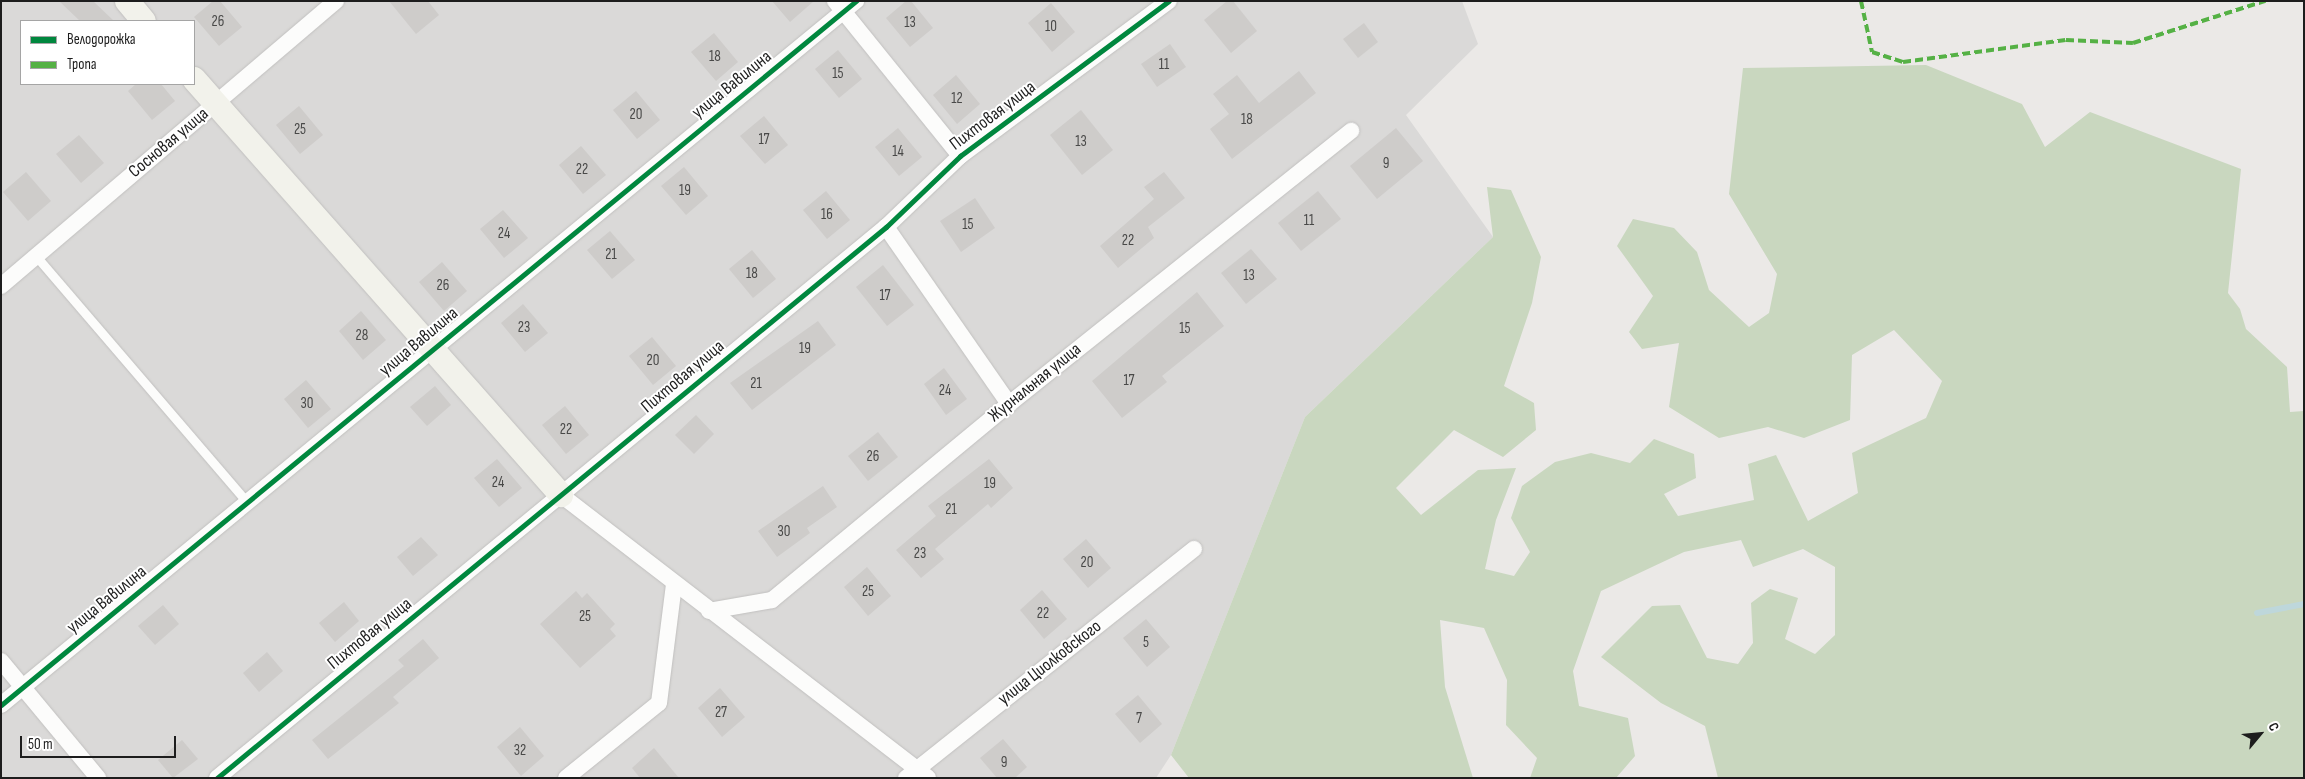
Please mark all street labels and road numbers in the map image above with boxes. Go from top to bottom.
street label: улица Вавилина [688,46,776,124]
street label: Пихтовая улица [946,77,1040,155]
street label: Сосновая улица [125,103,213,183]
street label: улица Вавилина [375,303,463,381]
street label: Пихтовая улица [637,336,729,418]
street label: Журнальная улица [984,339,1086,427]
street label: улица Вавилина [63,561,151,639]
street label: Пихтовая улица [324,594,416,674]
street label: улица Циолковского [994,616,1106,710]

